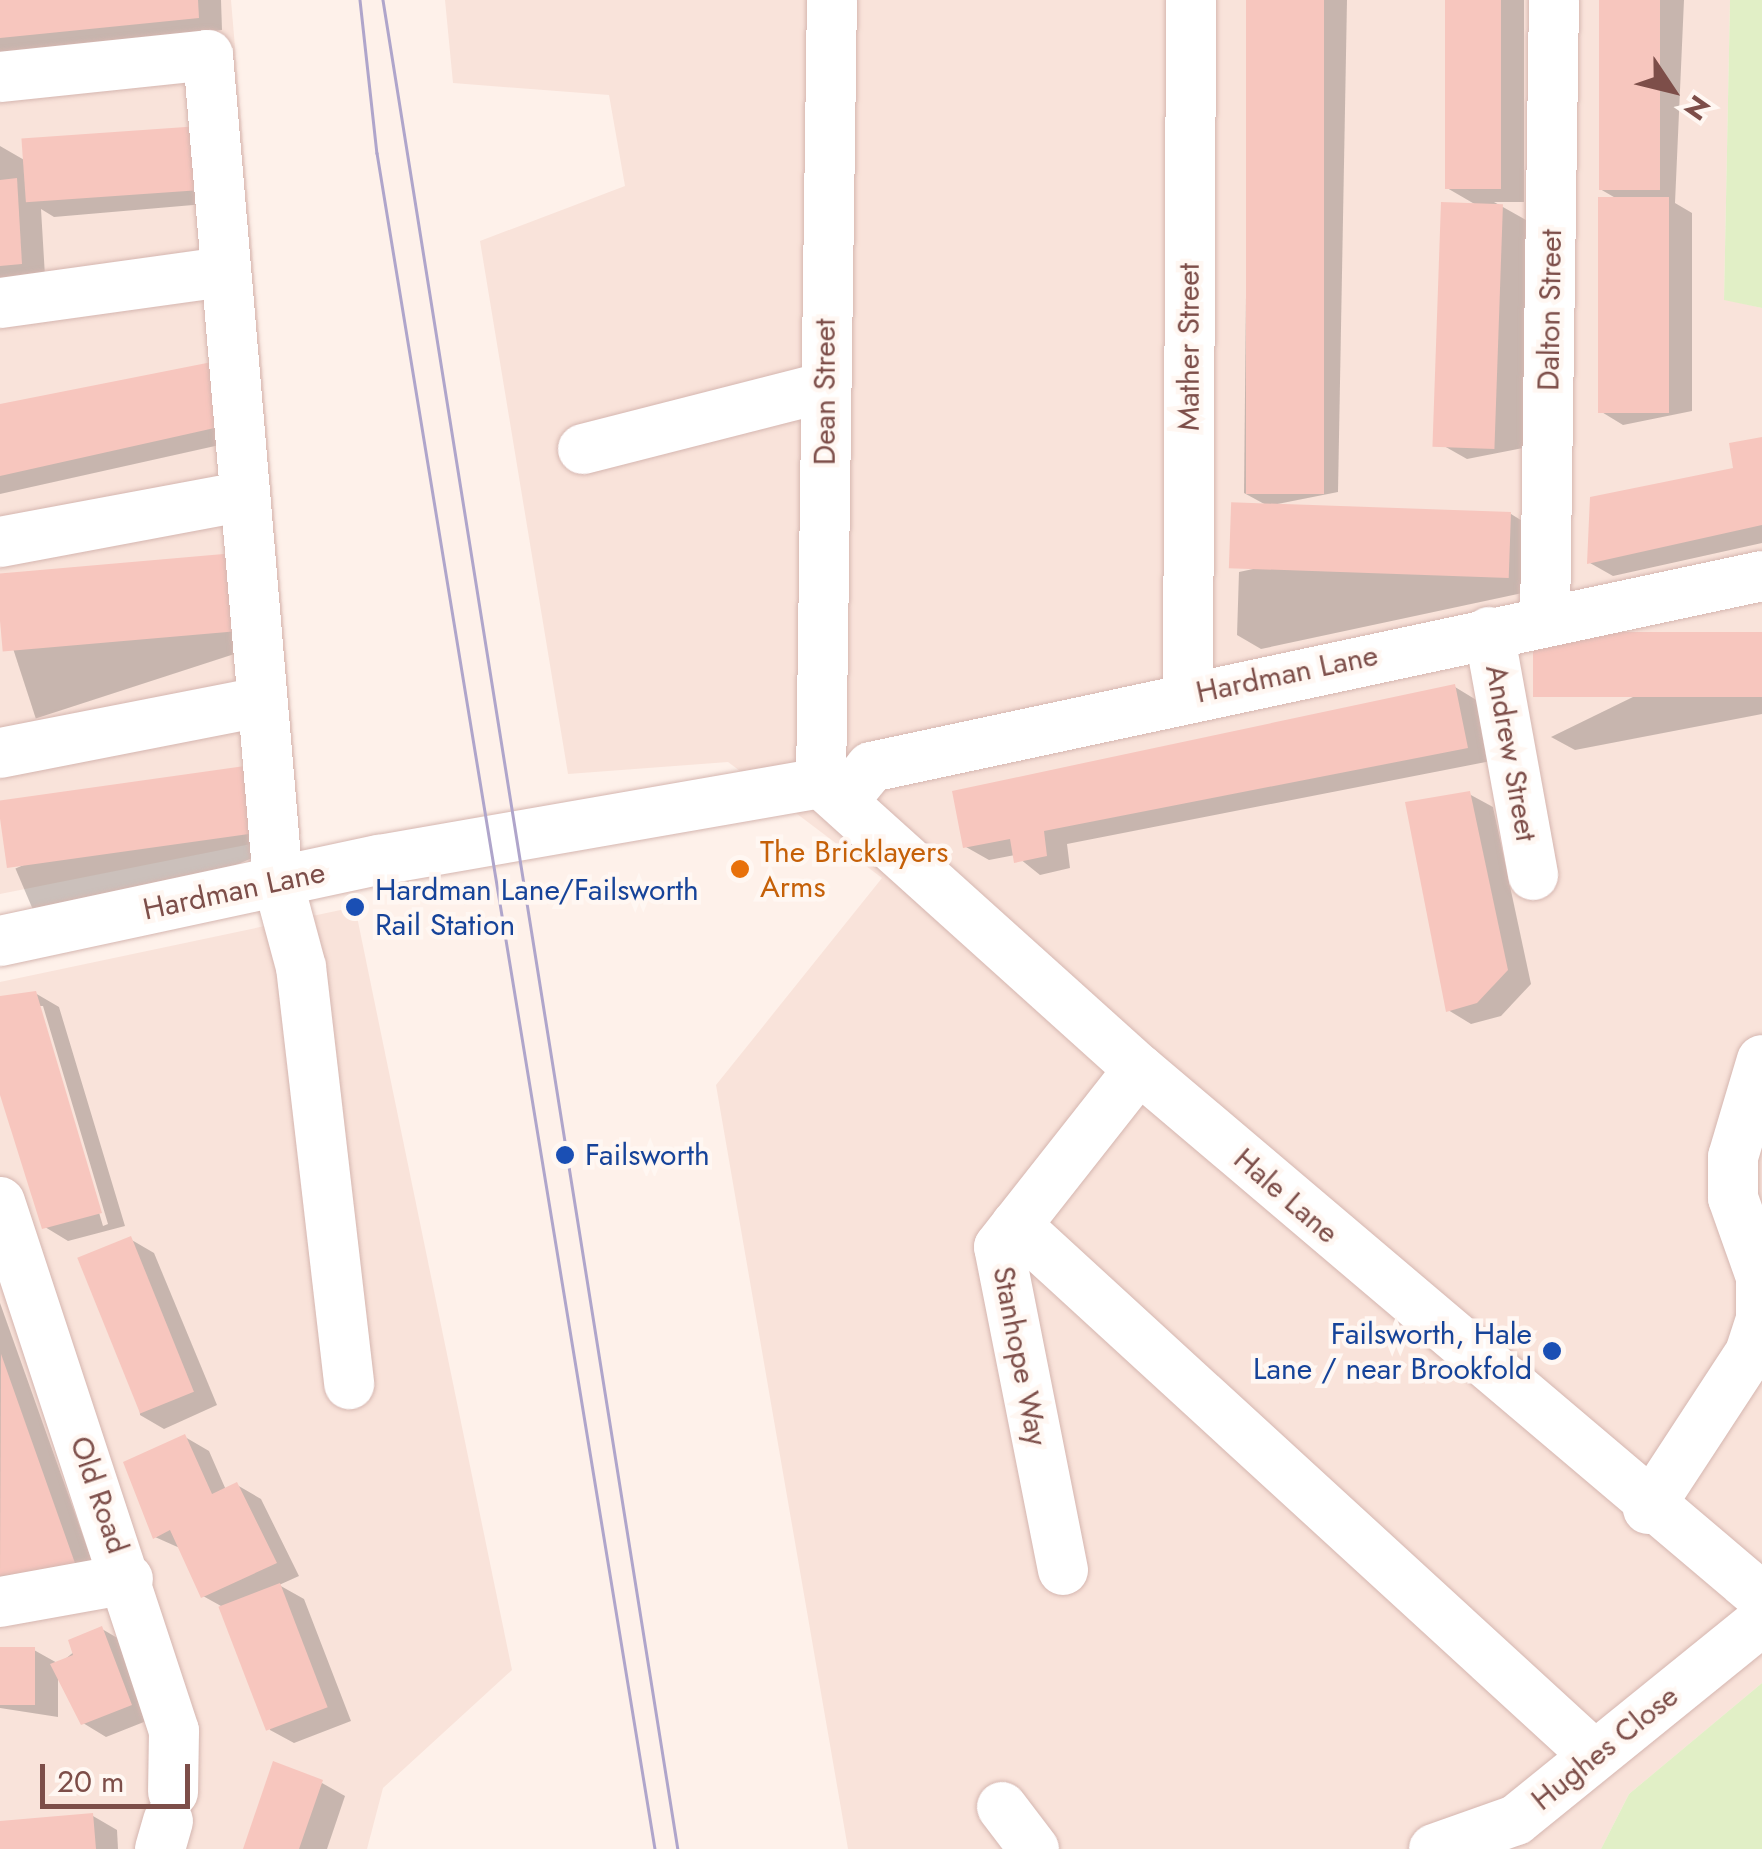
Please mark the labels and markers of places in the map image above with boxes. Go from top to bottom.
place label: The Bricklayers Arms [760,834,948,904]
marker: The Bricklayers Arms [729,858,751,880]
place label: Hardman Lane/Failsworth Rail Station [375,872,699,942]
marker: Hardman Lane/Failsworth Rail Station [344,896,366,918]
place label: Failsworth [585,1137,710,1173]
marker: Failsworth [554,1144,576,1166]
place label: Failsworth, Hale Lane / near Brookfold [1253,1316,1532,1386]
marker: Failsworth, Hale Lane / near Brookfold [1541,1340,1563,1362]

